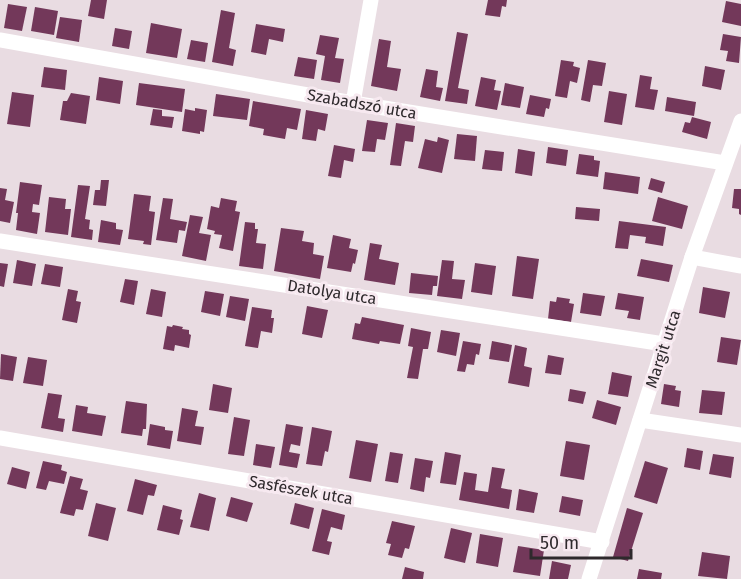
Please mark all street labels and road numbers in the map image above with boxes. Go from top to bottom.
street label: Szabadszó utca [306,85,418,123]
street label: Datolya utca [286,276,378,308]
street label: Margit utca [641,308,685,390]
street label: Sasfészek utca [248,472,354,508]

